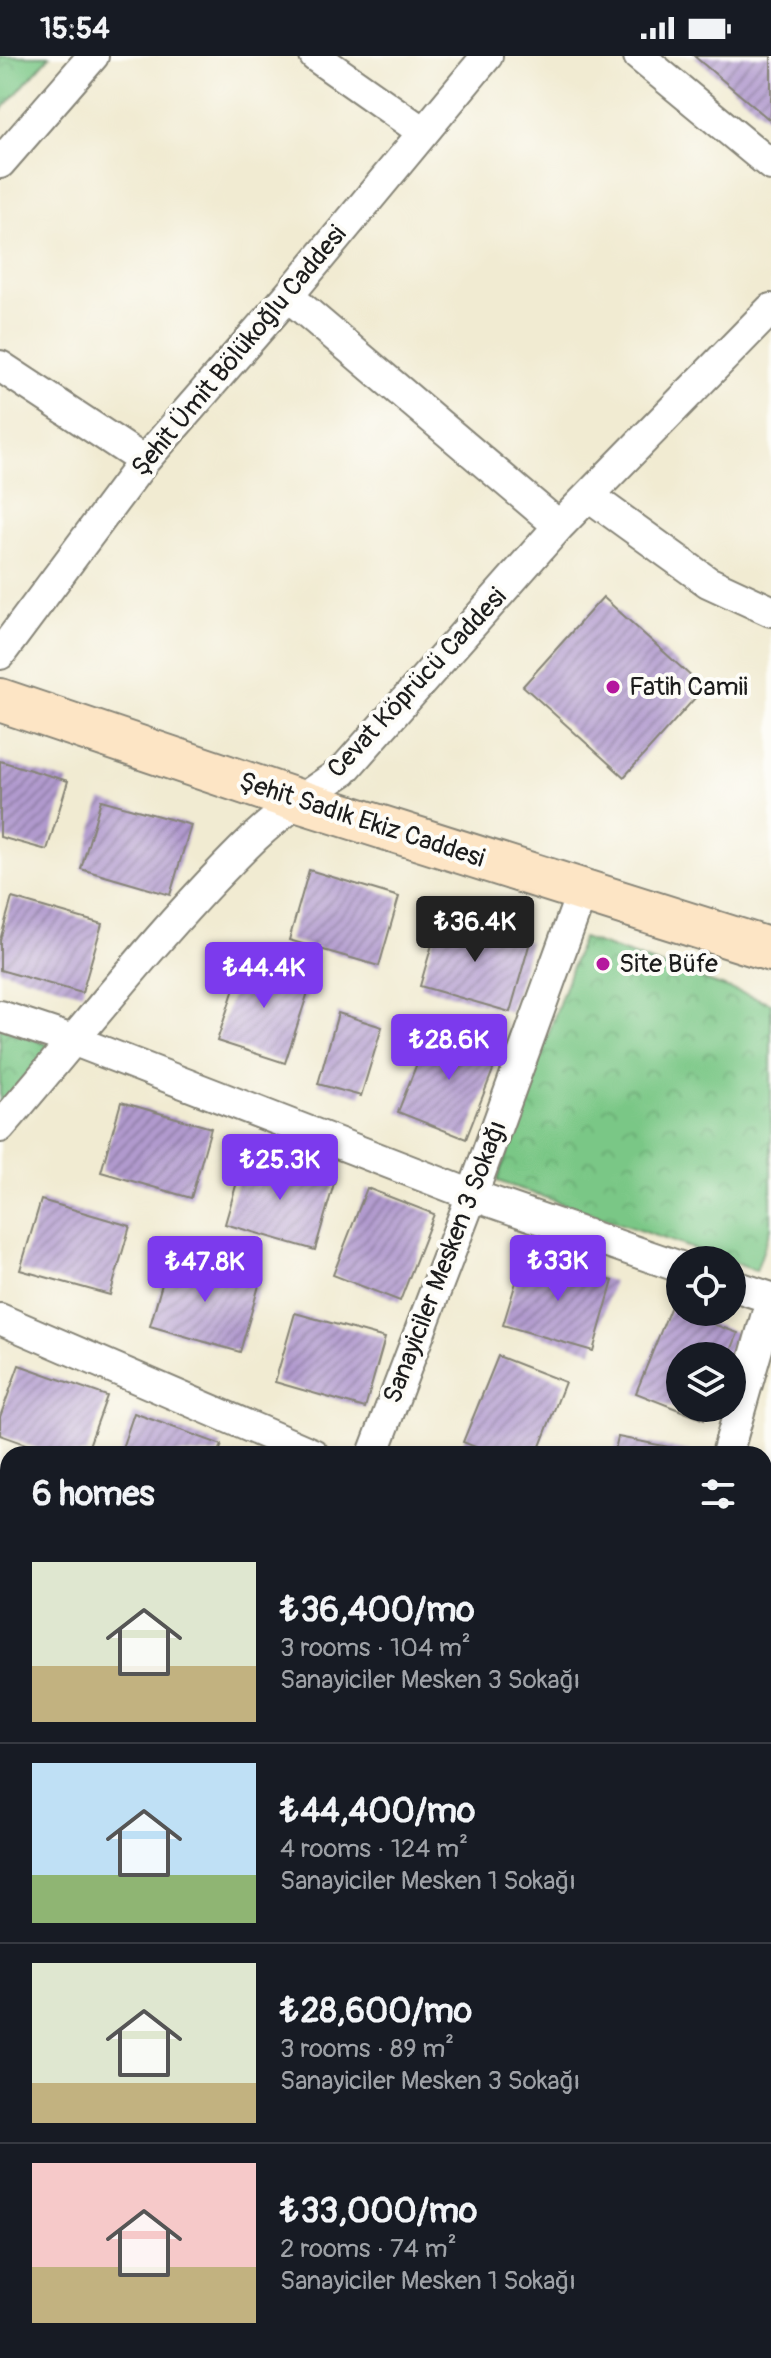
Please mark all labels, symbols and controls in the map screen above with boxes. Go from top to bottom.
text: 15:54 [40,10,110,47]
street label: Şehit Ümit Bölükoğlu Caddesi [125,219,353,483]
street label: Cevat Köprücü Caddesi [321,581,513,785]
place label: Fatih Camii [629,671,748,703]
marker: Fatih Camii [604,678,622,696]
street label: Şehit Sadık Ekiz Caddesi [235,765,489,875]
pin: ₺36.4K [410,896,540,964]
text: ₺36.4K [434,906,516,938]
pin: ₺44.4K [199,942,329,1010]
place label: Site Büfe [619,948,718,980]
text: ₺44.4K [223,952,305,984]
marker: Site Büfe [594,955,612,973]
pin: ₺28.6K [384,1014,514,1082]
text: ₺28.6K [409,1024,489,1056]
street label: Sanayiciler Mesken 3 Sokağı [376,1116,514,1408]
pin: ₺25.3K [215,1134,345,1202]
text: ₺25.3K [240,1144,320,1176]
pin: ₺33K [511,1235,605,1303]
pin: ₺47.8K [140,1236,270,1304]
text: ₺33K [528,1245,588,1277]
text: ₺47.8K [166,1246,244,1278]
map controls [666,1246,746,1422]
button: locate [666,1246,746,1326]
button: layers [666,1342,746,1422]
icon: filters [696,1472,740,1516]
text: 6 homes [32,1473,155,1516]
text: ₺36,400/mo [280,1589,475,1632]
icon: home [96,1594,192,1690]
text: 3 rooms · 104 m² [280,1632,471,1664]
text: Sanayiciler Mesken 3 Sokağı [280,1664,580,1696]
text: ₺44,400/mo [280,1790,475,1833]
icon: home [96,1795,192,1891]
text: 4 rooms · 124 m² [280,1833,468,1865]
text: Sanayiciler Mesken 1 Sokağı [280,1865,576,1897]
text: ₺28,600/mo [280,1990,472,2033]
icon: home [96,1995,192,2091]
text: 3 rooms · 89 m² [280,2033,454,2065]
text: Sanayiciler Mesken 3 Sokağı [280,2065,580,2097]
text: ₺33,000/mo [280,2190,477,2233]
icon: home [96,2195,192,2291]
text: 2 rooms · 74 m² [280,2233,457,2265]
text: Sanayiciler Mesken 1 Sokağı [280,2265,576,2297]

